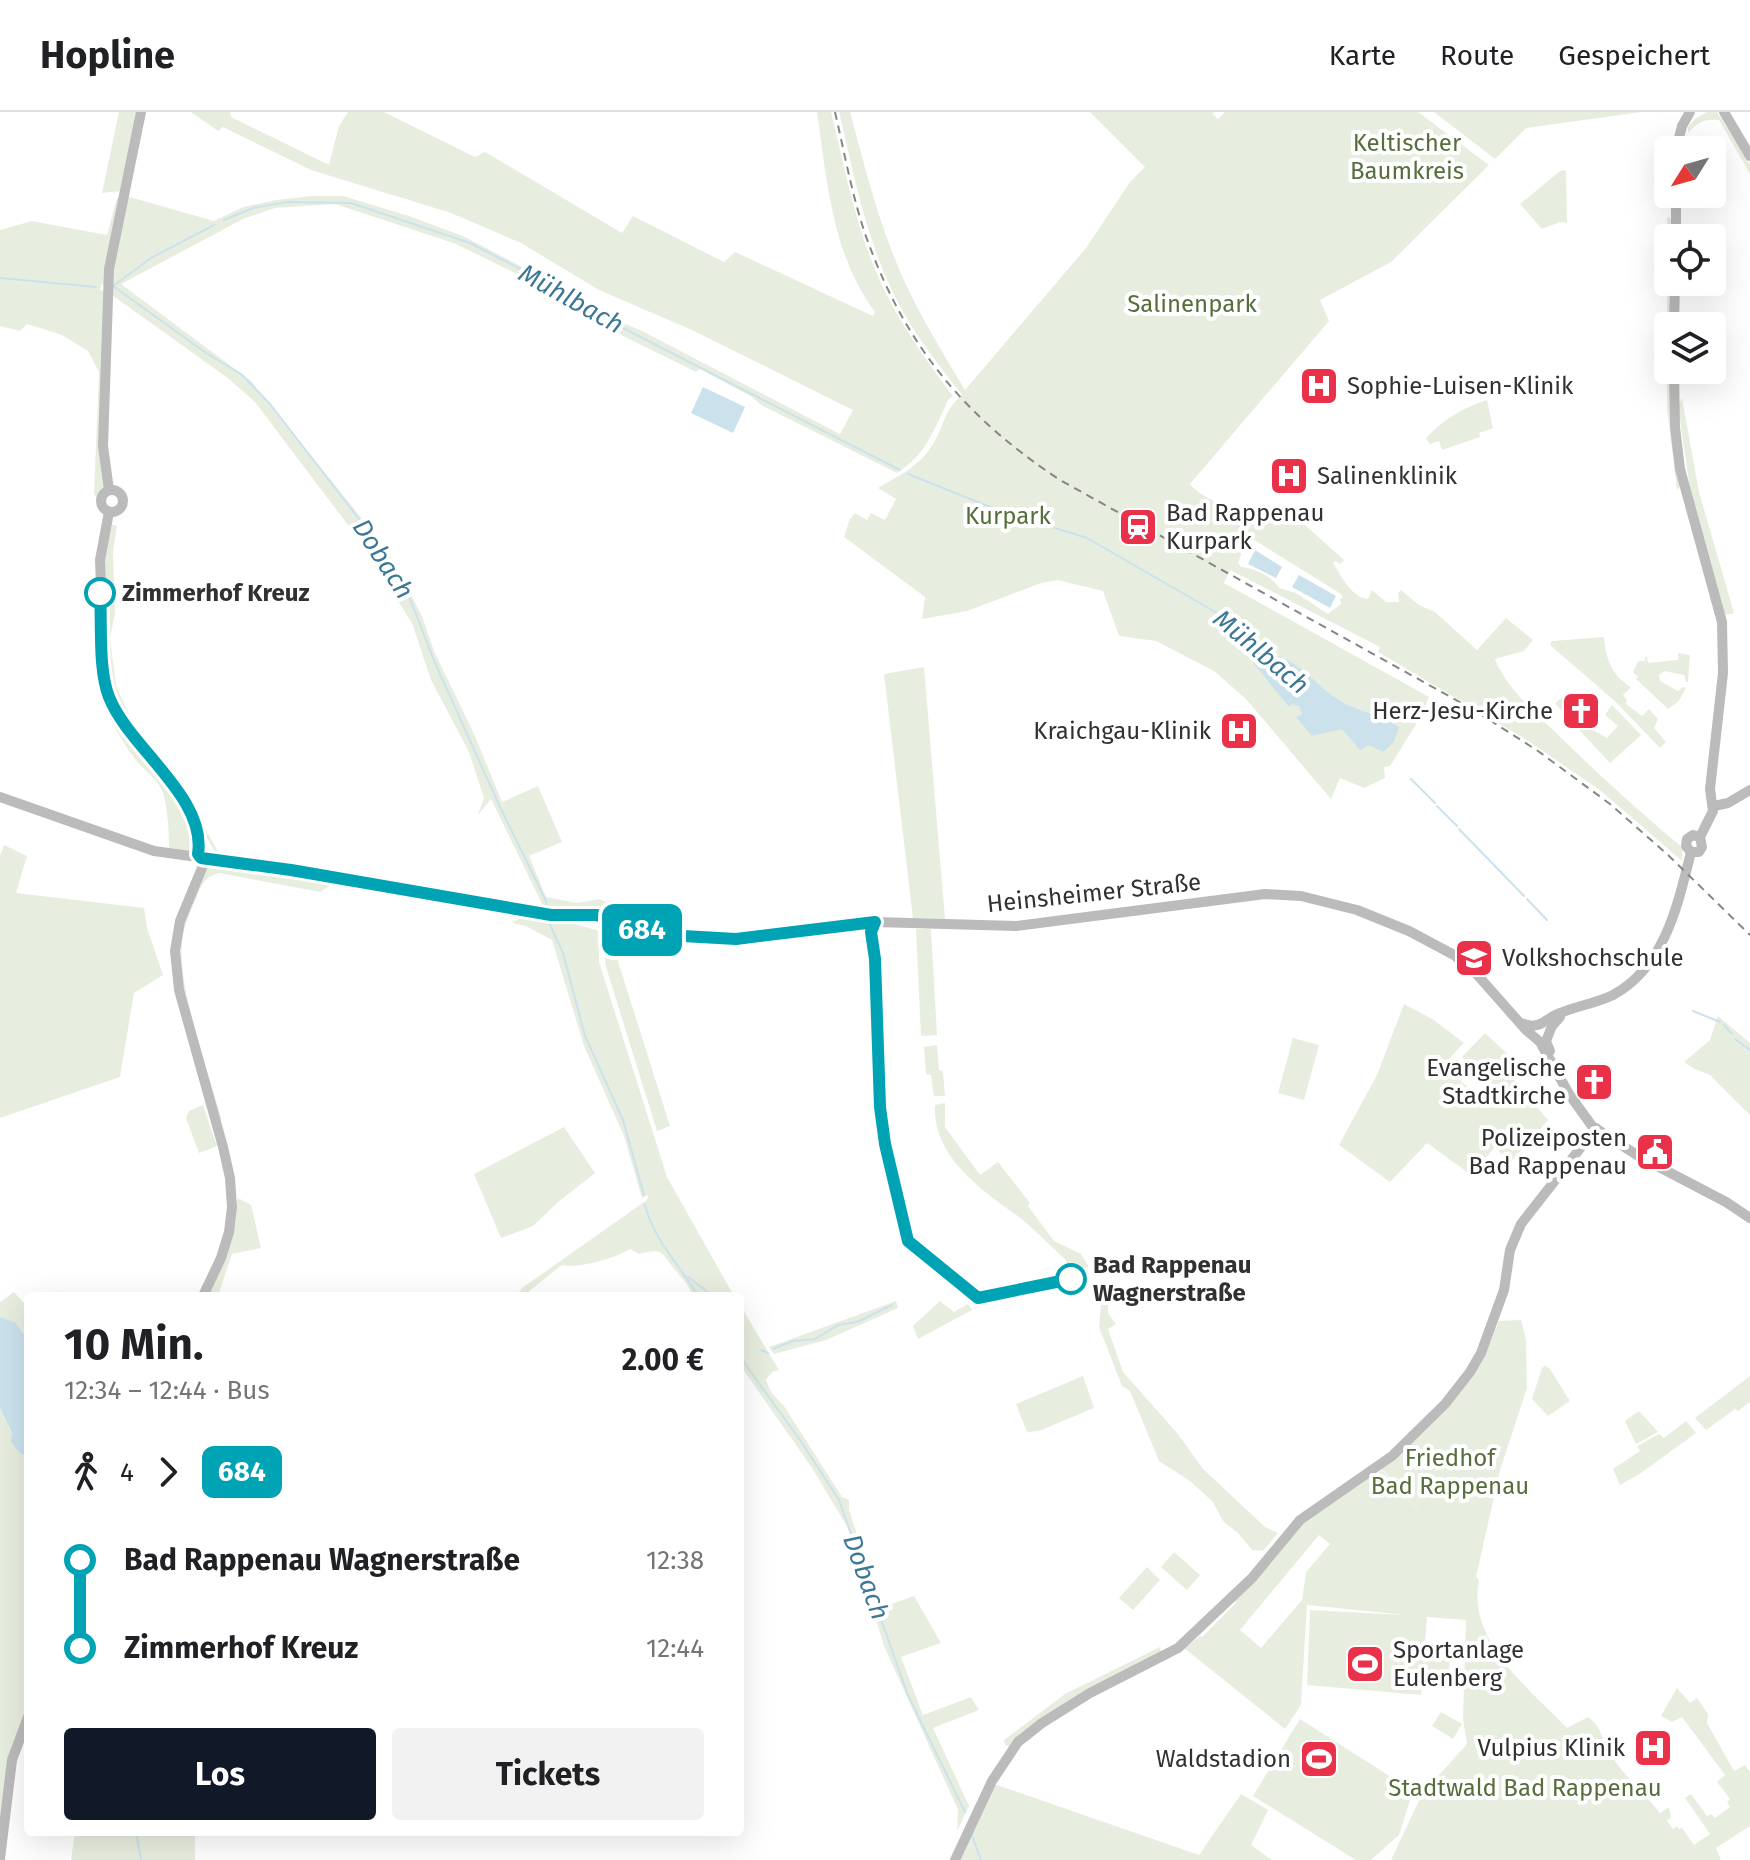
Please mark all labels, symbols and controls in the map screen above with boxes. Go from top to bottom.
text: Hopline [40,32,175,78]
text: Karte [1329,39,1396,72]
text: Route [1440,39,1514,72]
text: Gespeichert [1558,39,1710,72]
park label: Keltischer Baumkreis [1350,129,1464,185]
north arrow [1654,136,1726,208]
map controls [1654,136,1726,384]
button: locate [1654,224,1726,296]
water label: Mühlbach [513,258,629,340]
park label: Salinenpark [1127,290,1257,318]
button: layers [1654,312,1726,384]
hospital icon: Sophie-Luisen-Klinik [1298,365,1340,407]
place label: Sophie-Luisen-Klinik [1347,372,1574,400]
hospital icon: Salinenklinik [1268,455,1310,497]
place label: Salinenklinik [1317,462,1458,490]
place label: Bad Rappenau Kurpark [1166,499,1324,555]
park label: Kurpark [965,502,1052,530]
station icon: Bad Rappenau Kurpark [1117,506,1159,548]
water label: Dobach [346,513,420,605]
marker: Zimmerhof Kreuz [85,578,115,608]
place label: Zimmerhof Kreuz [122,579,309,607]
water label: Mühlbach [1207,603,1315,701]
church icon: Herz-Jesu-Kirche [1560,690,1602,732]
place label: Herz-Jesu-Kirche [1372,697,1553,725]
hospital icon: Kraichgau-Klinik [1218,710,1260,752]
place label: Kraichgau-Klinik [1033,717,1212,745]
street label: Heinsheimer Straße [986,868,1202,918]
line badge: 684 [596,904,688,956]
text: 684 [618,913,666,946]
school or university icon: Volkshochschule [1453,937,1495,979]
place label: Volkshochschule [1502,944,1684,972]
place label: Evangelische Stadtkirche [1426,1054,1566,1110]
church icon: Evangelische Stadtkirche [1573,1061,1615,1103]
place label: Polizeiposten Bad Rappenau [1469,1124,1627,1180]
public building icon: Polizeiposten Bad Rappenau [1634,1131,1676,1173]
place label: Bad Rappenau Wagnerstraße [1093,1251,1251,1307]
marker: Bad Rappenau Wagnerstraße [1056,1264,1086,1294]
text: 10 Min. [64,1318,204,1371]
text: 2.00 € [622,1342,704,1378]
text: 12:34 – 12:44 · Bus [64,1375,270,1406]
park label: Friedhof Bad Rappenau [1371,1444,1529,1500]
icon: walk [64,1450,108,1494]
icon: forward [146,1450,190,1494]
text: 684 [218,1455,266,1488]
text: 4 [120,1457,134,1488]
water label: Dobach [836,1530,896,1624]
text: Bad Rappenau Wagnerstraße [124,1542,520,1578]
text: 12:38 [646,1545,704,1576]
text: Zimmerhof Kreuz [124,1630,358,1666]
text: 12:44 [646,1633,704,1664]
place label: Sportanlage Eulenberg [1393,1636,1524,1692]
sports icon: Sportanlage Eulenberg [1344,1643,1386,1685]
hospital icon: Vulpius Klinik [1632,1727,1674,1769]
button: Los [64,1728,376,1820]
button: Tickets [392,1728,704,1820]
place label: Vulpius Klinik [1478,1734,1626,1762]
sports icon: Waldstadion [1298,1738,1340,1780]
place label: Waldstadion [1156,1745,1291,1773]
park label: Stadtwald Bad Rappenau [1388,1774,1662,1802]

